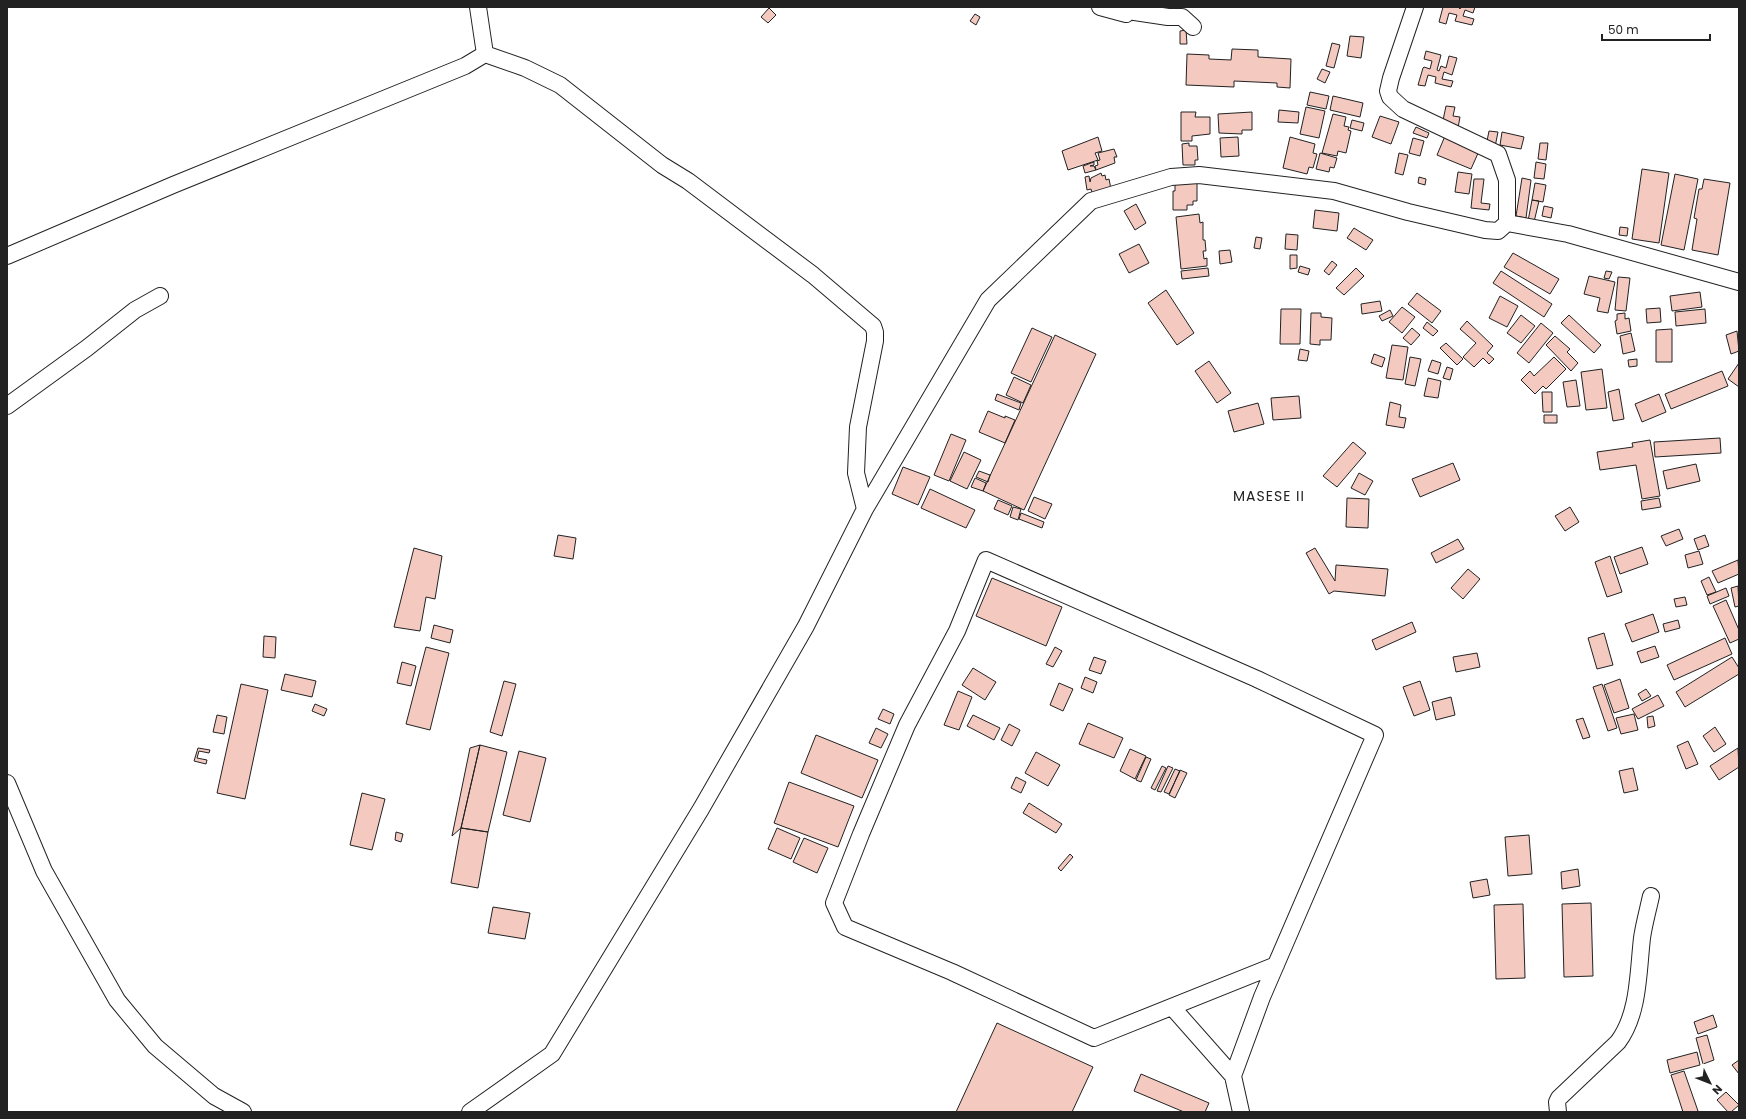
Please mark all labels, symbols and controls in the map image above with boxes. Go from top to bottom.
scale bar [1602,16,1710,42]
text: 50 m [1608,21,1639,38]
district label: MASESE II [1233,486,1305,506]
north arrow [1690,1063,1730,1103]
text: N [1709,1081,1726,1098]

